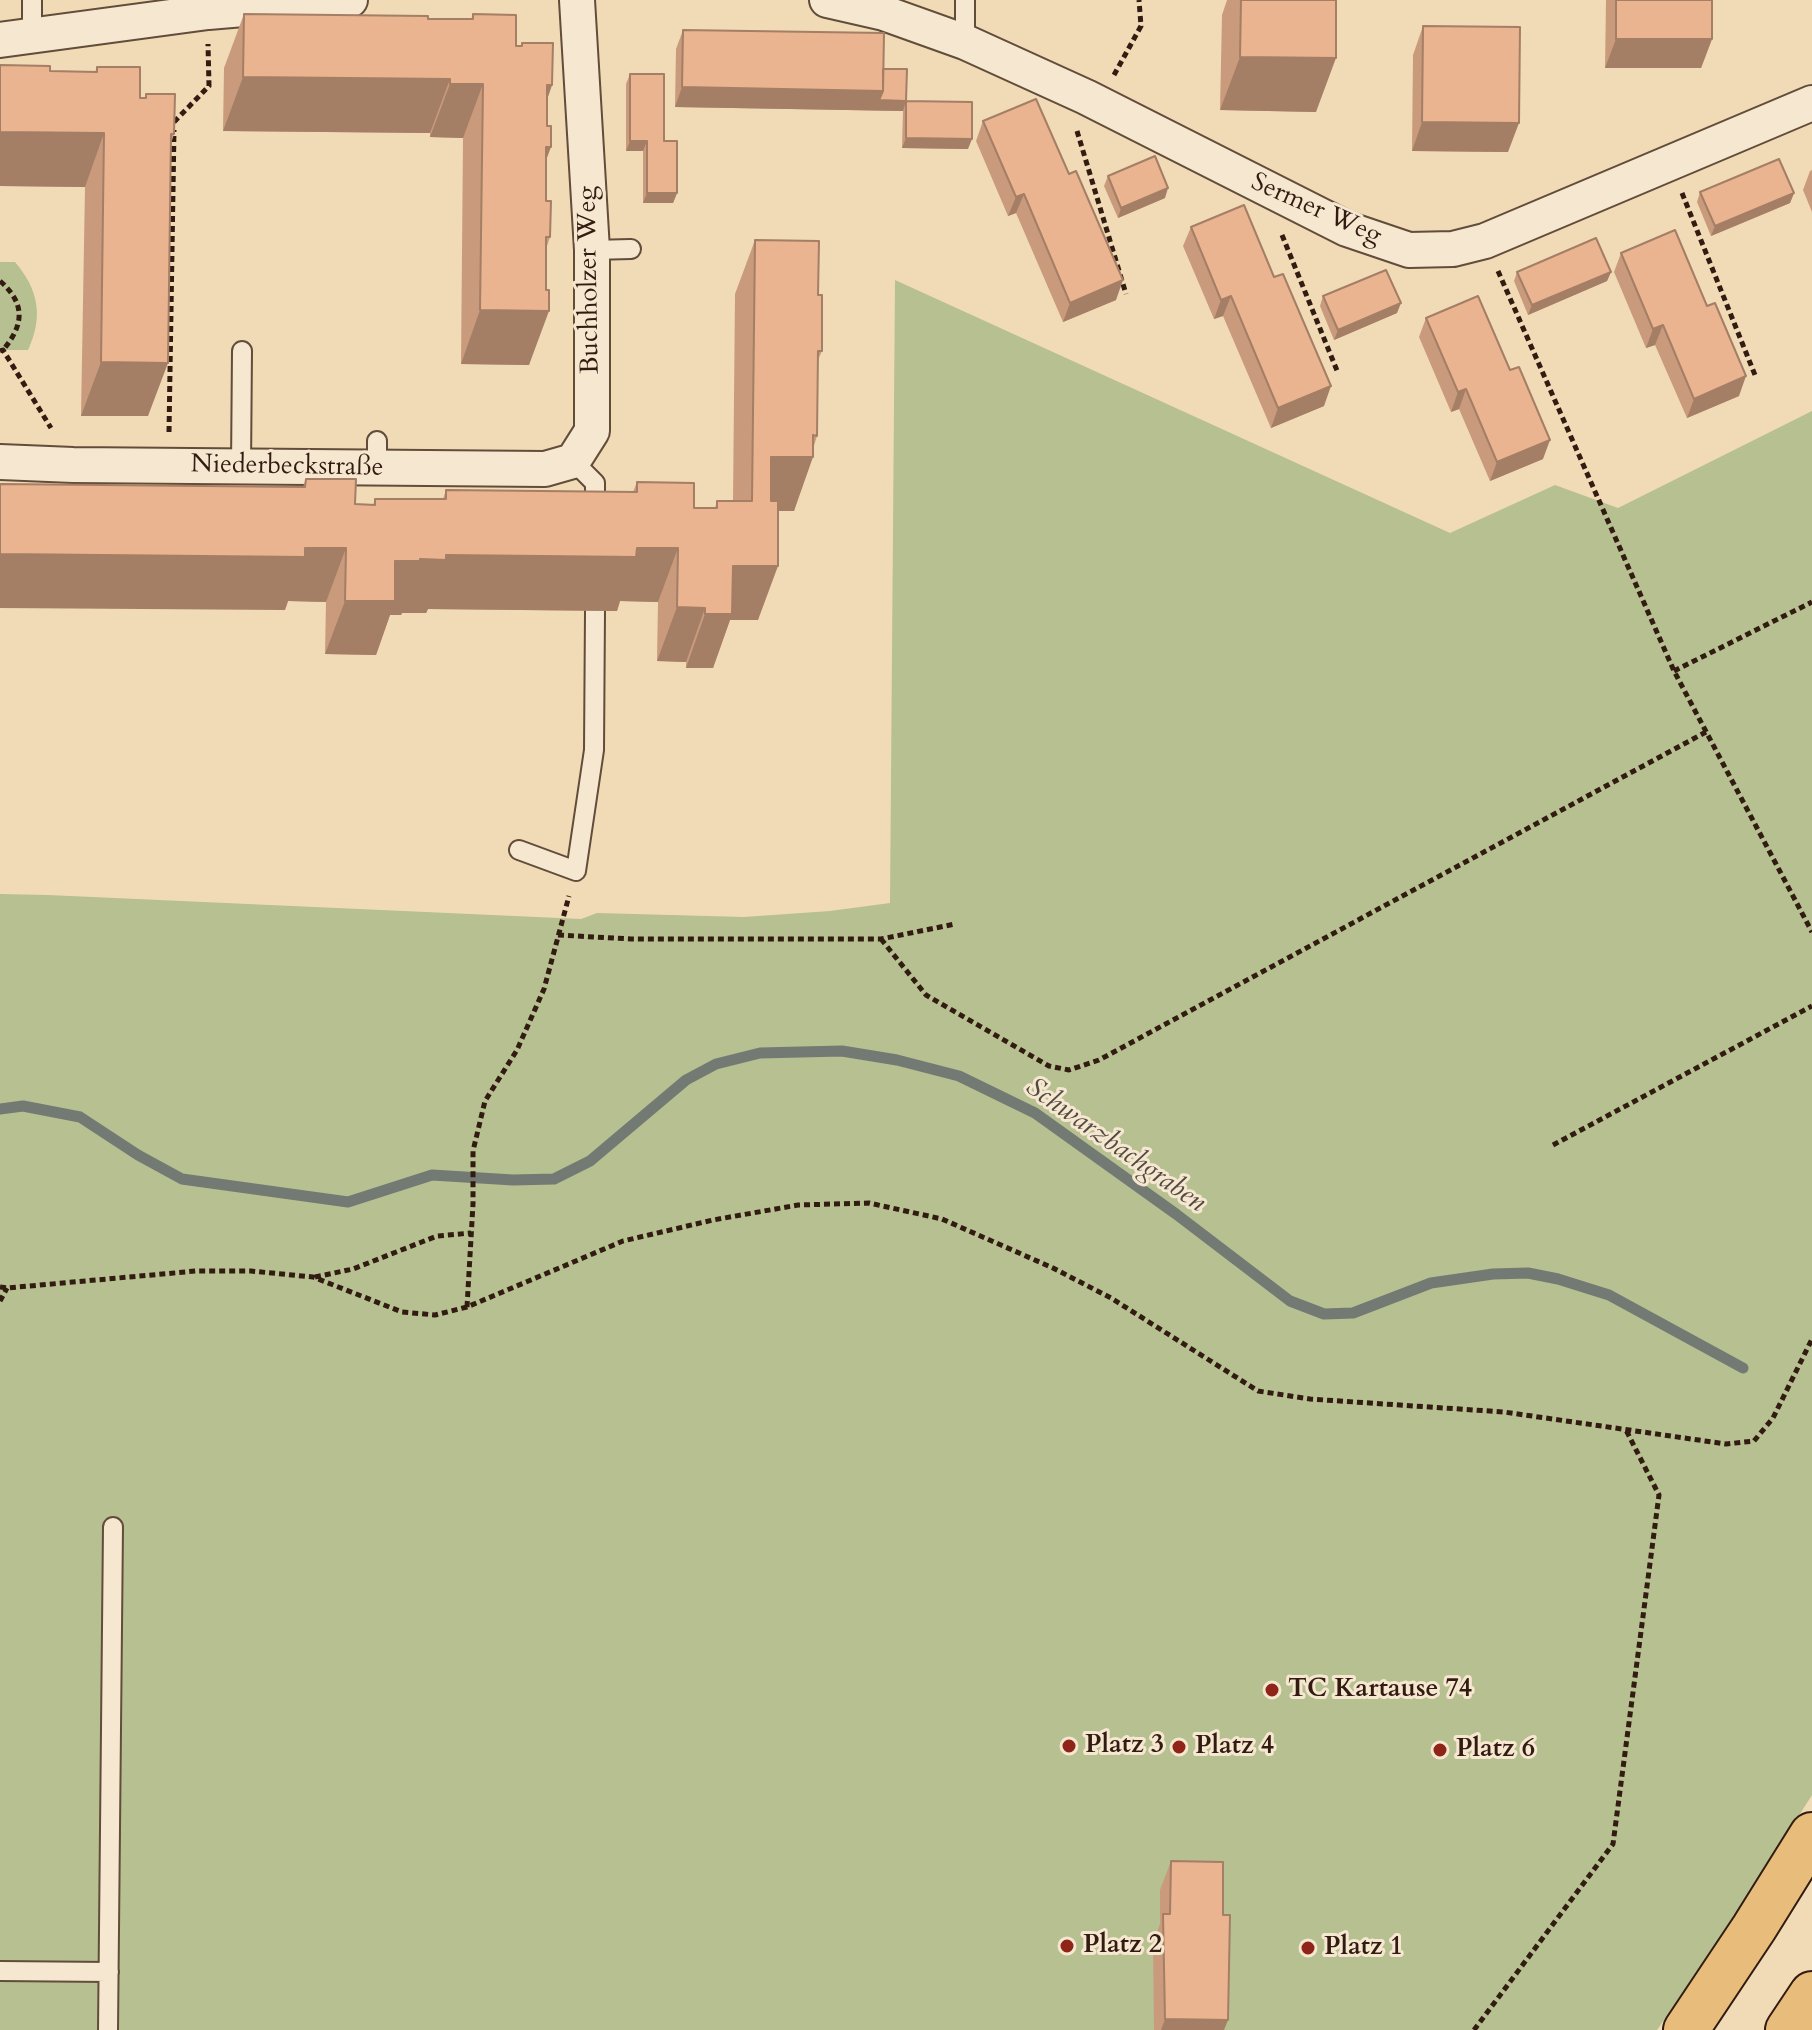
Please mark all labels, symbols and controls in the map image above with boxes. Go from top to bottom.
street label: Sermer Weg [1246,167,1386,253]
street label: Buchholzer Weg [573,186,607,374]
street label: Niederbeckstraße [190,450,384,484]
water label: Schwarzbachgraben [1019,1071,1211,1221]
place label: TC Kartause 74 [1288,1674,1472,1706]
marker: TC Kartause 74 [1263,1681,1281,1699]
place label: Platz 3 [1085,1730,1164,1762]
place label: Platz 4 [1195,1731,1274,1763]
place label: Platz 6 [1456,1734,1535,1766]
marker: Platz 3 [1060,1737,1078,1755]
marker: Platz 4 [1170,1738,1188,1756]
marker: Platz 6 [1431,1741,1449,1759]
place label: Platz 2 [1083,1930,1162,1962]
place label: Platz 1 [1324,1932,1403,1964]
marker: Platz 2 [1058,1937,1076,1955]
marker: Platz 1 [1299,1939,1317,1957]

